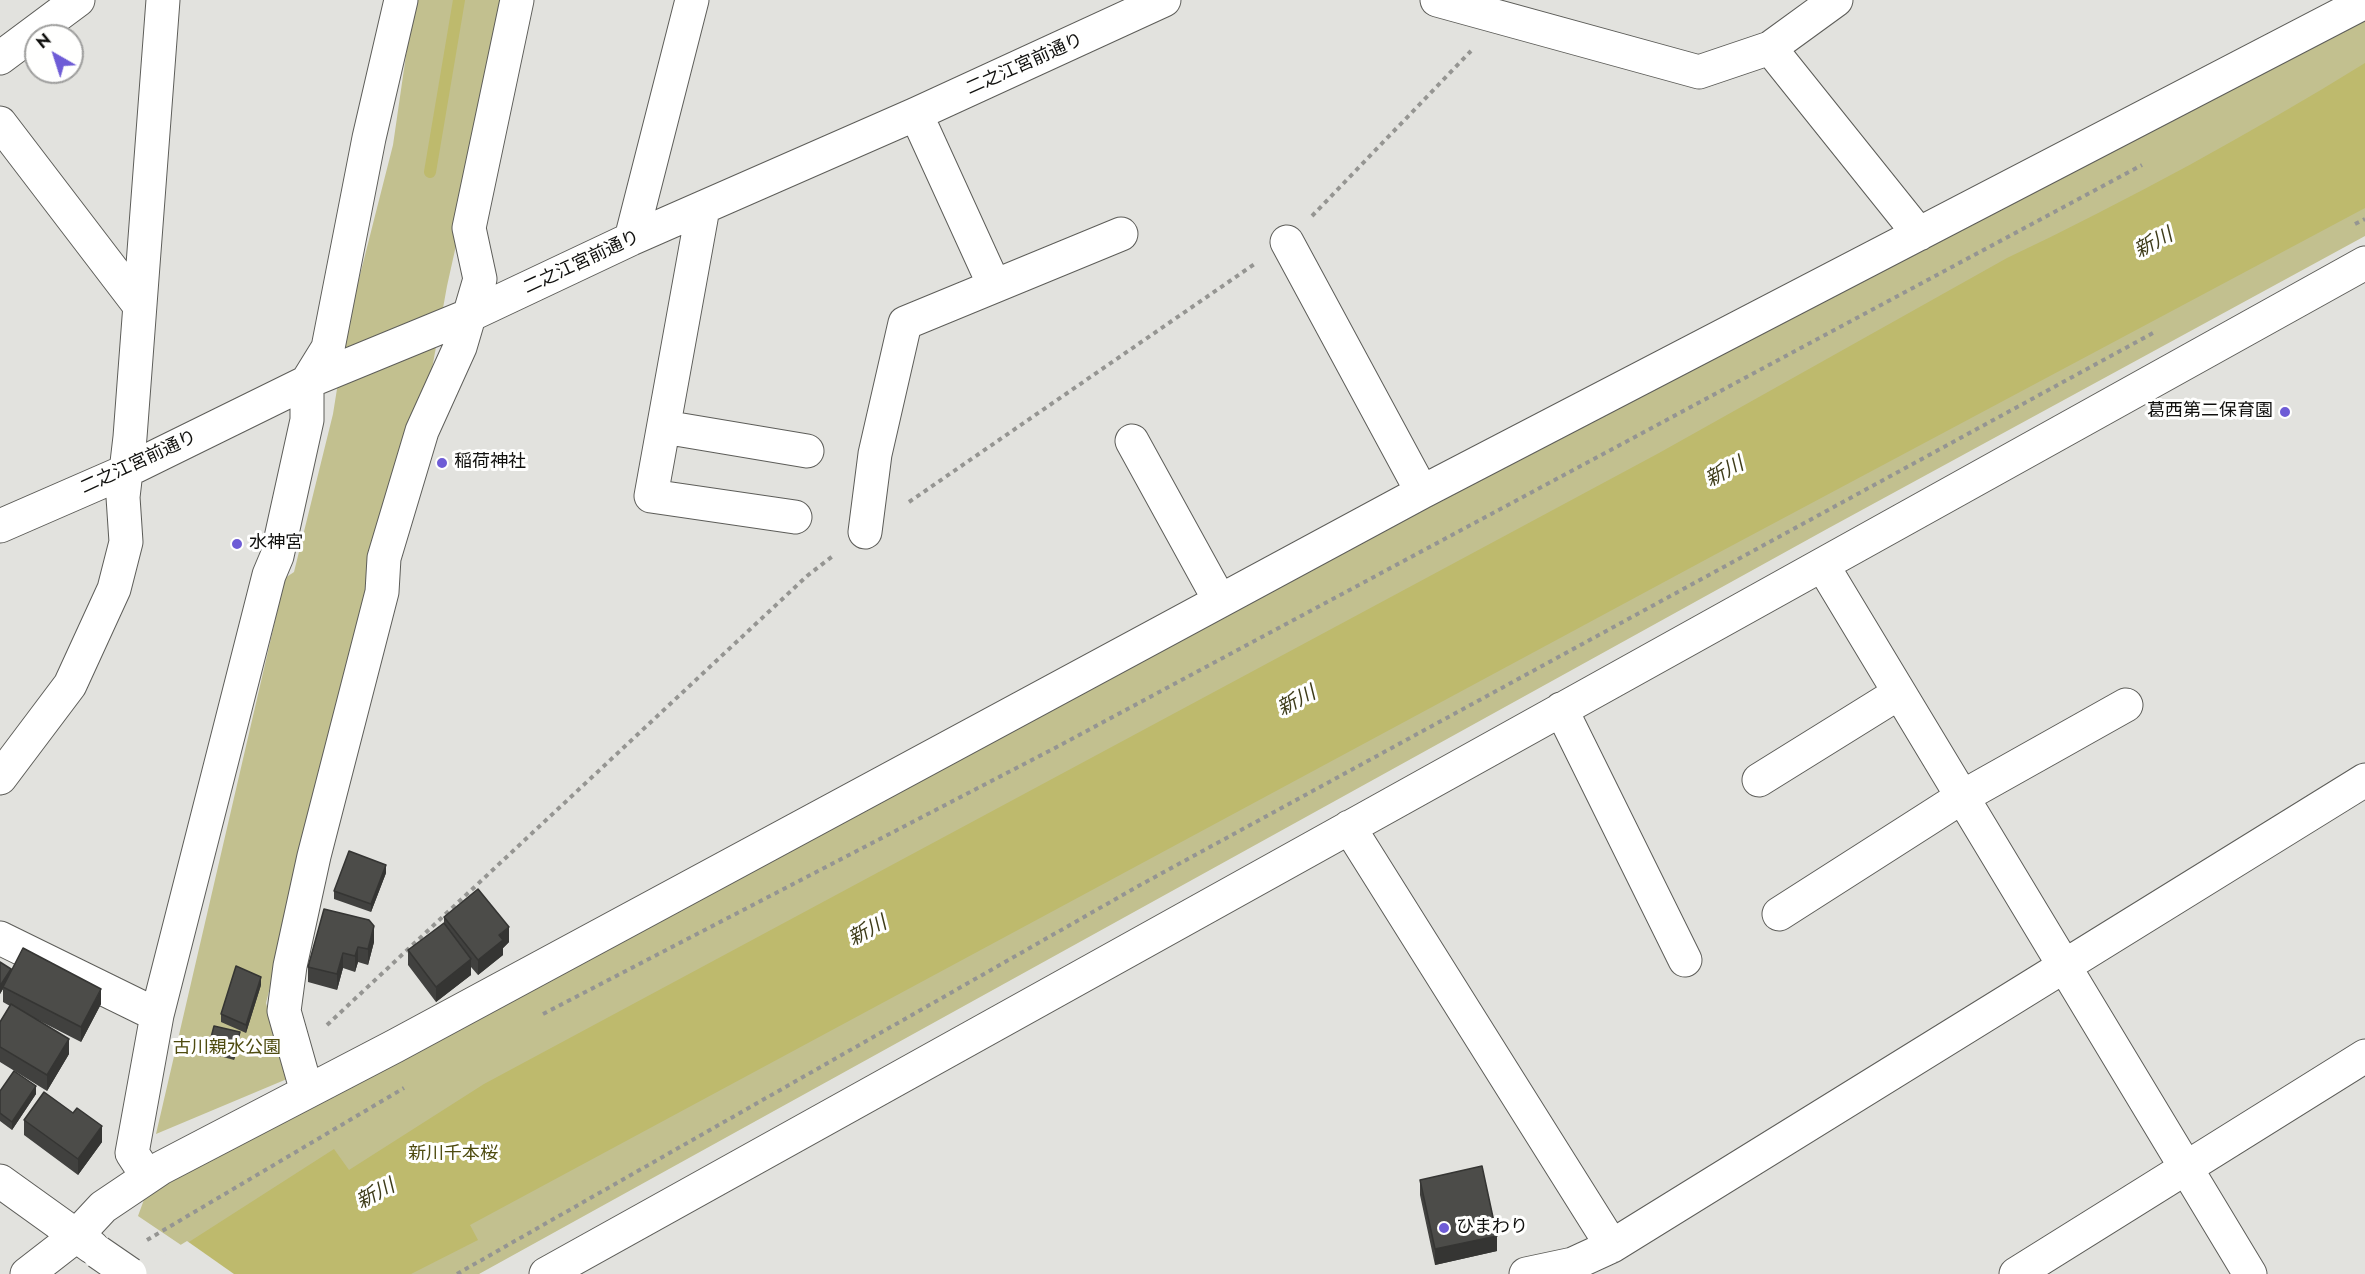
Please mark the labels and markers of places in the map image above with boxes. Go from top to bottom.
place label: 葛西第二保育園 [2147,401,2273,423]
marker: 葛西第二保育園 [2278,405,2292,419]
place label: 稲荷神社 [454,452,526,474]
marker: 稲荷神社 [435,456,449,470]
place label: 水神宮 [249,533,303,555]
marker: 水神宮 [230,537,244,551]
place label: ひまわり [1456,1217,1528,1239]
marker: ひまわり [1437,1221,1451,1235]

